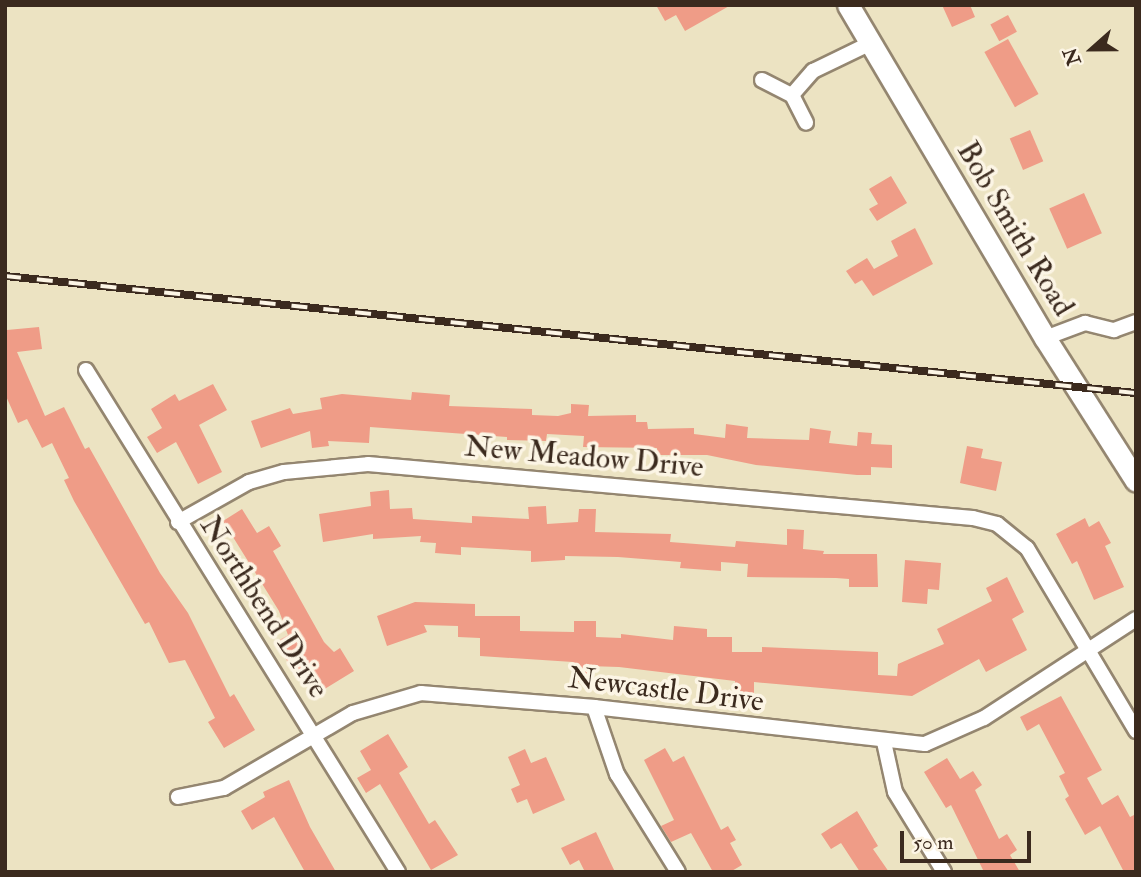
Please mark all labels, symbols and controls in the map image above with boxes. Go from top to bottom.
north arrow [1057,14,1127,84]
text: N [1058,44,1087,69]
street label: Bob Smith Road [949,135,1081,323]
street label: New Meadow Drive [463,429,705,485]
street label: Northbend Drive [192,509,336,705]
street label: Newcastle Drive [566,660,766,720]
scale bar [903,818,1034,862]
text: 50 m [913,829,954,856]

